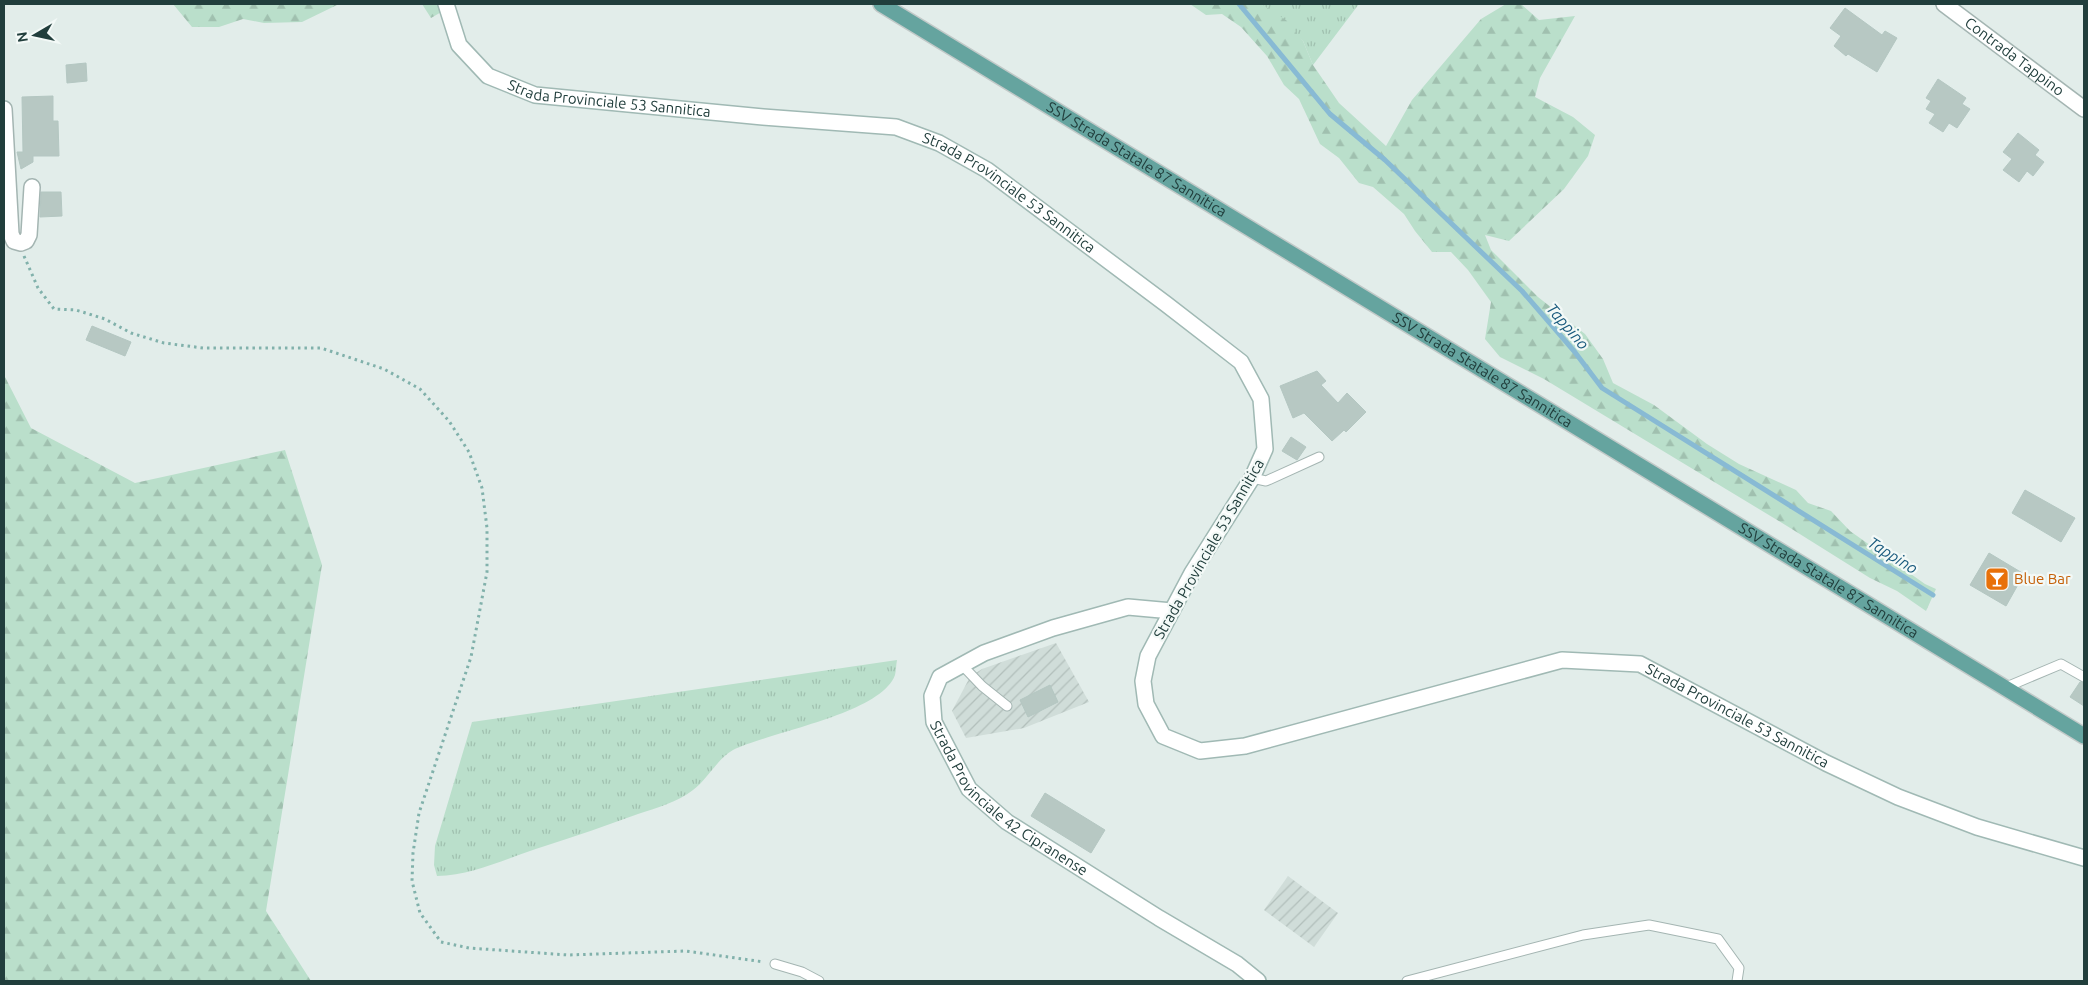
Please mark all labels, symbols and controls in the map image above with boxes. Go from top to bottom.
north arrow [10,10,60,60]
street label: Contrada Tappino [1962,14,2068,99]
text: N [13,31,31,43]
street label: Strada Provinciale 53 Sannitica [505,76,711,120]
street label: SSV Strada Statale 87 Sannitica [1044,98,1230,220]
street label: Strada Provinciale 53 Sannitica [920,129,1099,256]
water label: Tappino [1543,299,1593,353]
street label: SSV Strada Statale 87 Sannitica [1390,308,1576,431]
street label: Strada Provinciale 53 Sannitica [1150,456,1267,642]
street label: SSV Strada Statale 87 Sannitica [1736,519,1922,641]
water label: Tappino [1865,533,1921,577]
bar icon: Blue Bar [1984,566,2010,592]
place label: Blue Bar [2014,570,2071,587]
street label: Strada Provinciale 53 Sannitica [1643,660,1832,771]
street label: Strada Provinciale 42 Cipranense [927,718,1091,879]

